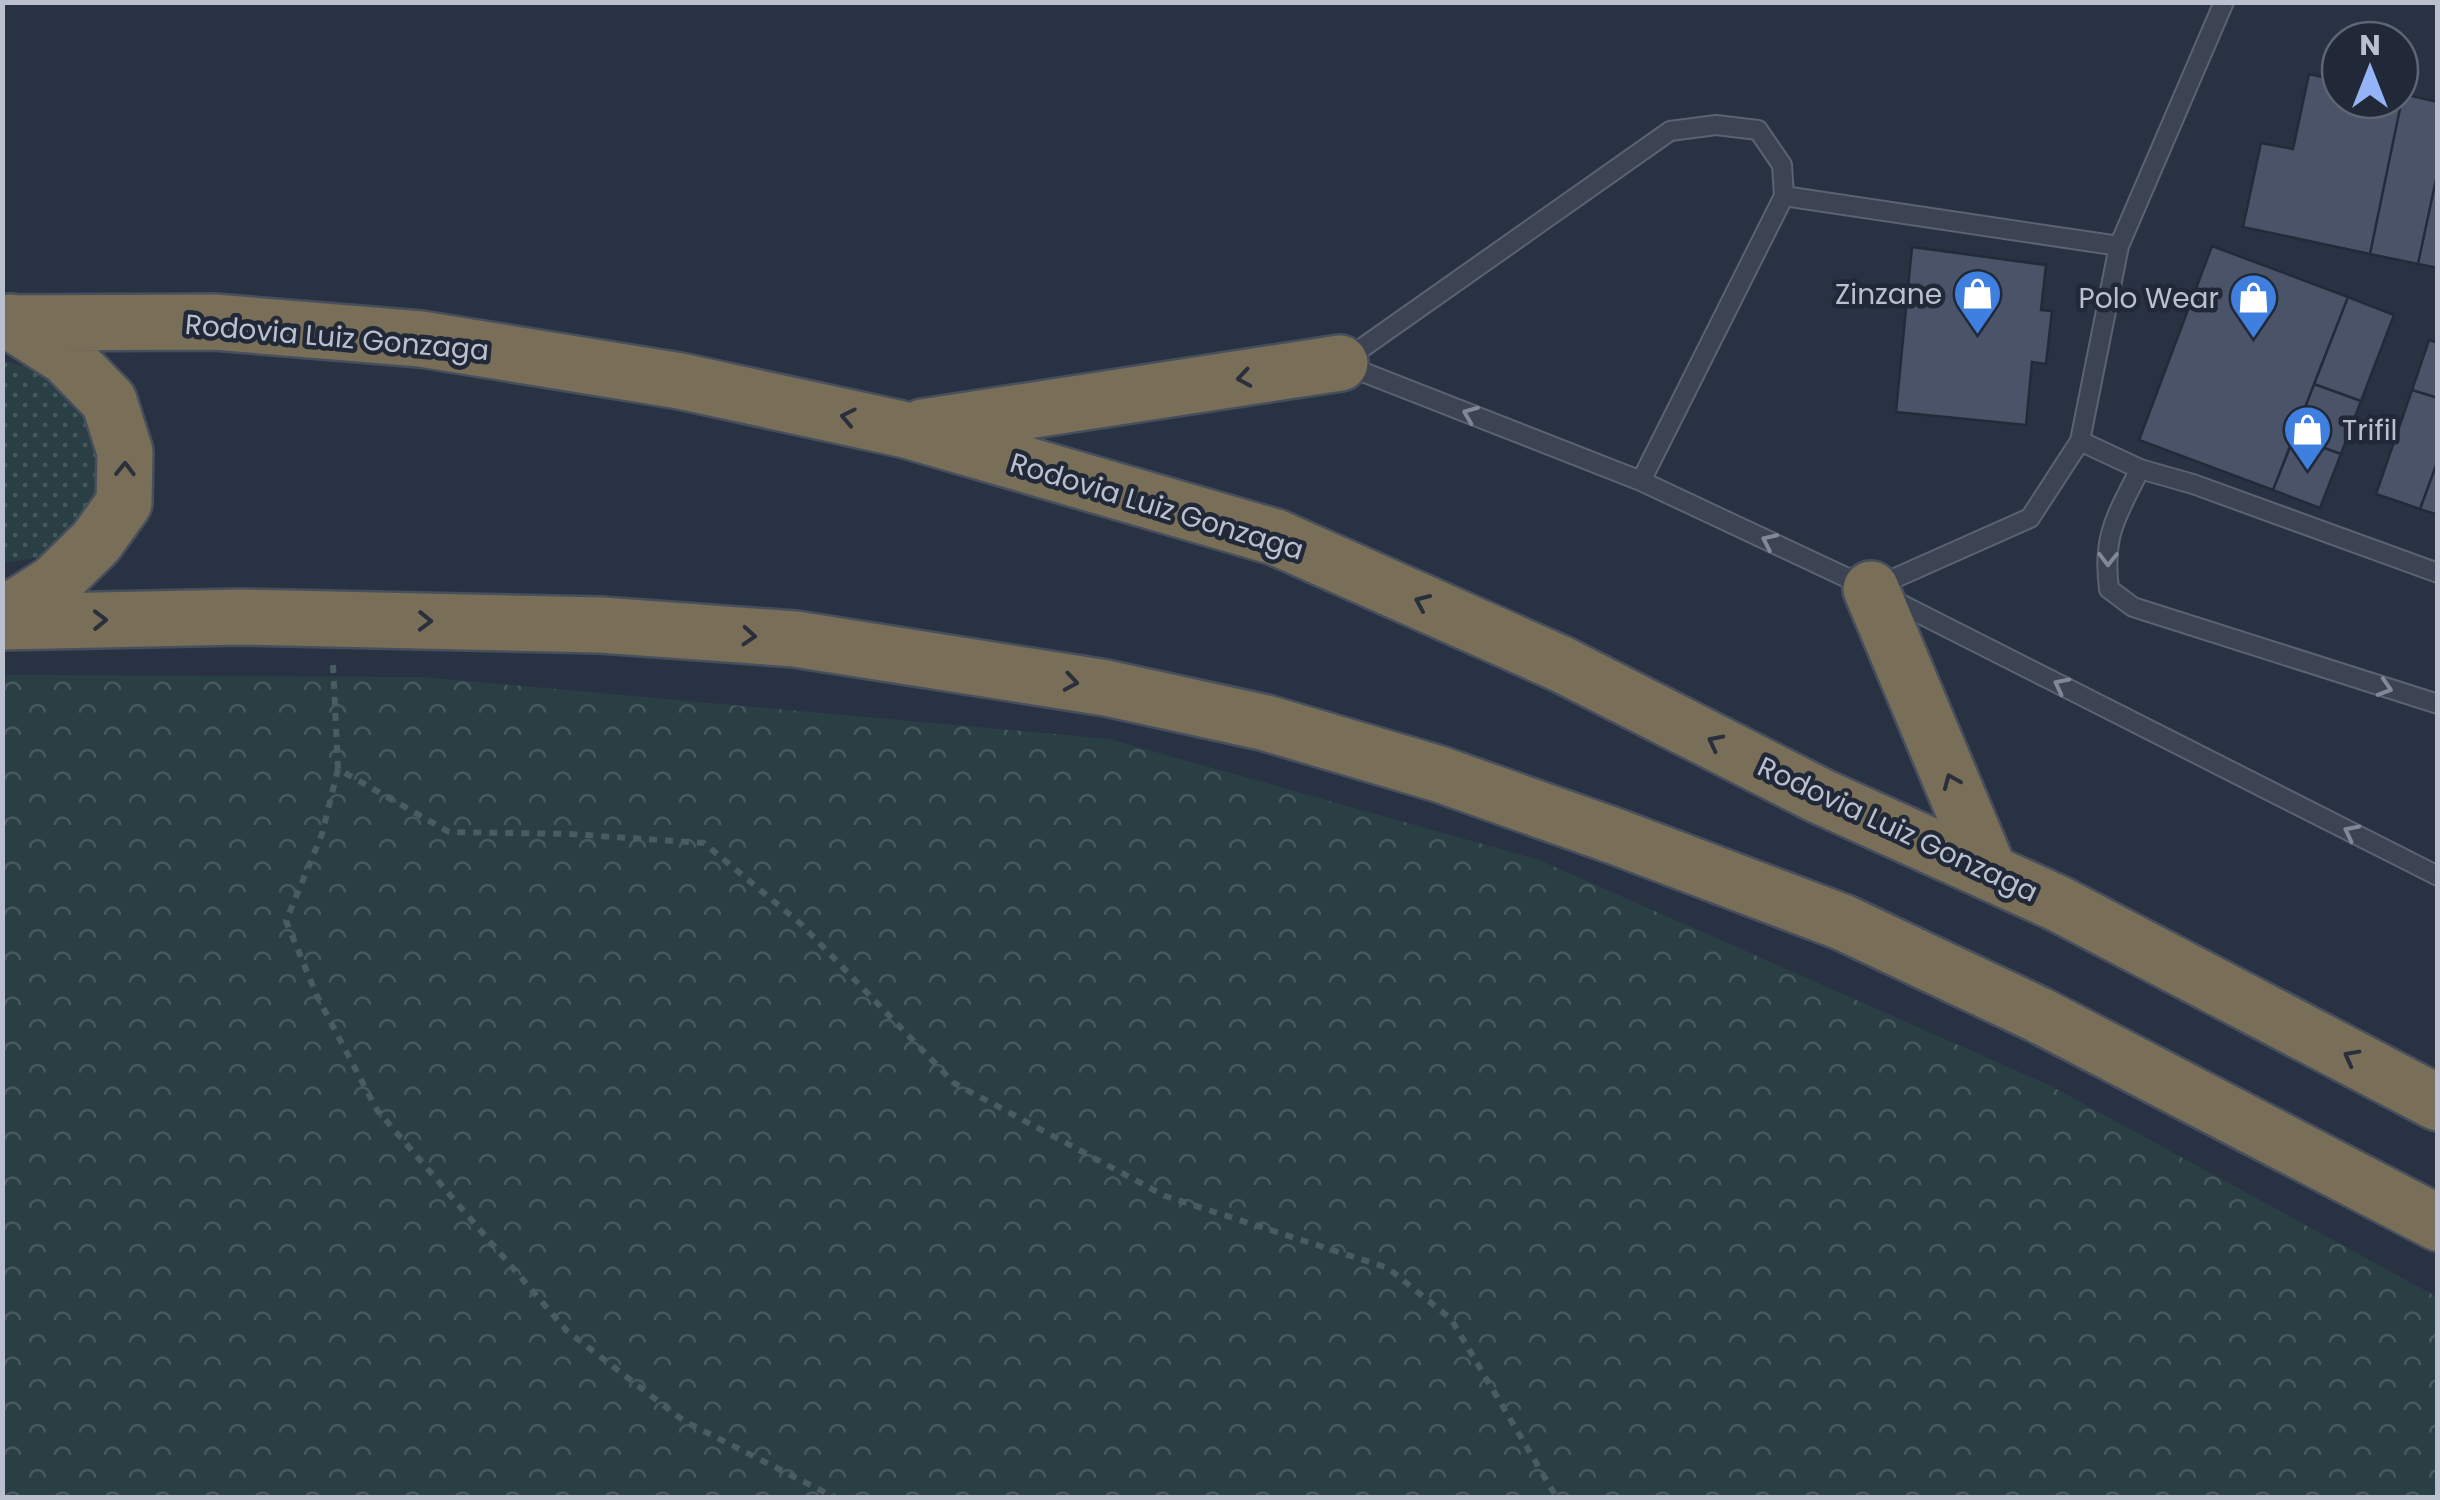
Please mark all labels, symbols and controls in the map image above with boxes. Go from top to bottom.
north arrow [2320,20,2420,120]
text: N [2359,26,2381,65]
shop icon: Zinzane [1951,268,2003,336]
shop icon: Polo Wear [2228,272,2280,340]
place label: Zinzane [1835,275,1942,314]
place label: Polo Wear [2079,279,2219,318]
street label: Rodovia Luiz Gonzaga [183,305,491,370]
one-way arrow [1236,367,1252,388]
shop icon: Trifil [2281,404,2333,472]
one-way arrow [1462,406,1480,426]
one-way arrow [839,408,856,429]
place label: Trifil [2342,411,2397,450]
street label: Rodovia Luiz Gonzaga [1005,443,1308,570]
one-way arrow [114,460,135,476]
one-way arrow [1761,534,1779,554]
one-way arrow [2097,552,2118,567]
one-way arrow [1414,594,1432,614]
one-way arrow [92,609,108,631]
one-way arrow [417,611,433,632]
one-way arrow [742,625,758,646]
one-way arrow [1063,671,1079,692]
one-way arrow [2376,676,2393,696]
one-way arrow [2053,678,2071,697]
one-way arrow [1708,735,1726,754]
street label: Rodovia Luiz Gonzaga [1751,747,2044,912]
one-way arrow [1943,774,1963,792]
one-way arrow [2343,825,2361,844]
one-way arrow [2344,1050,2362,1069]

